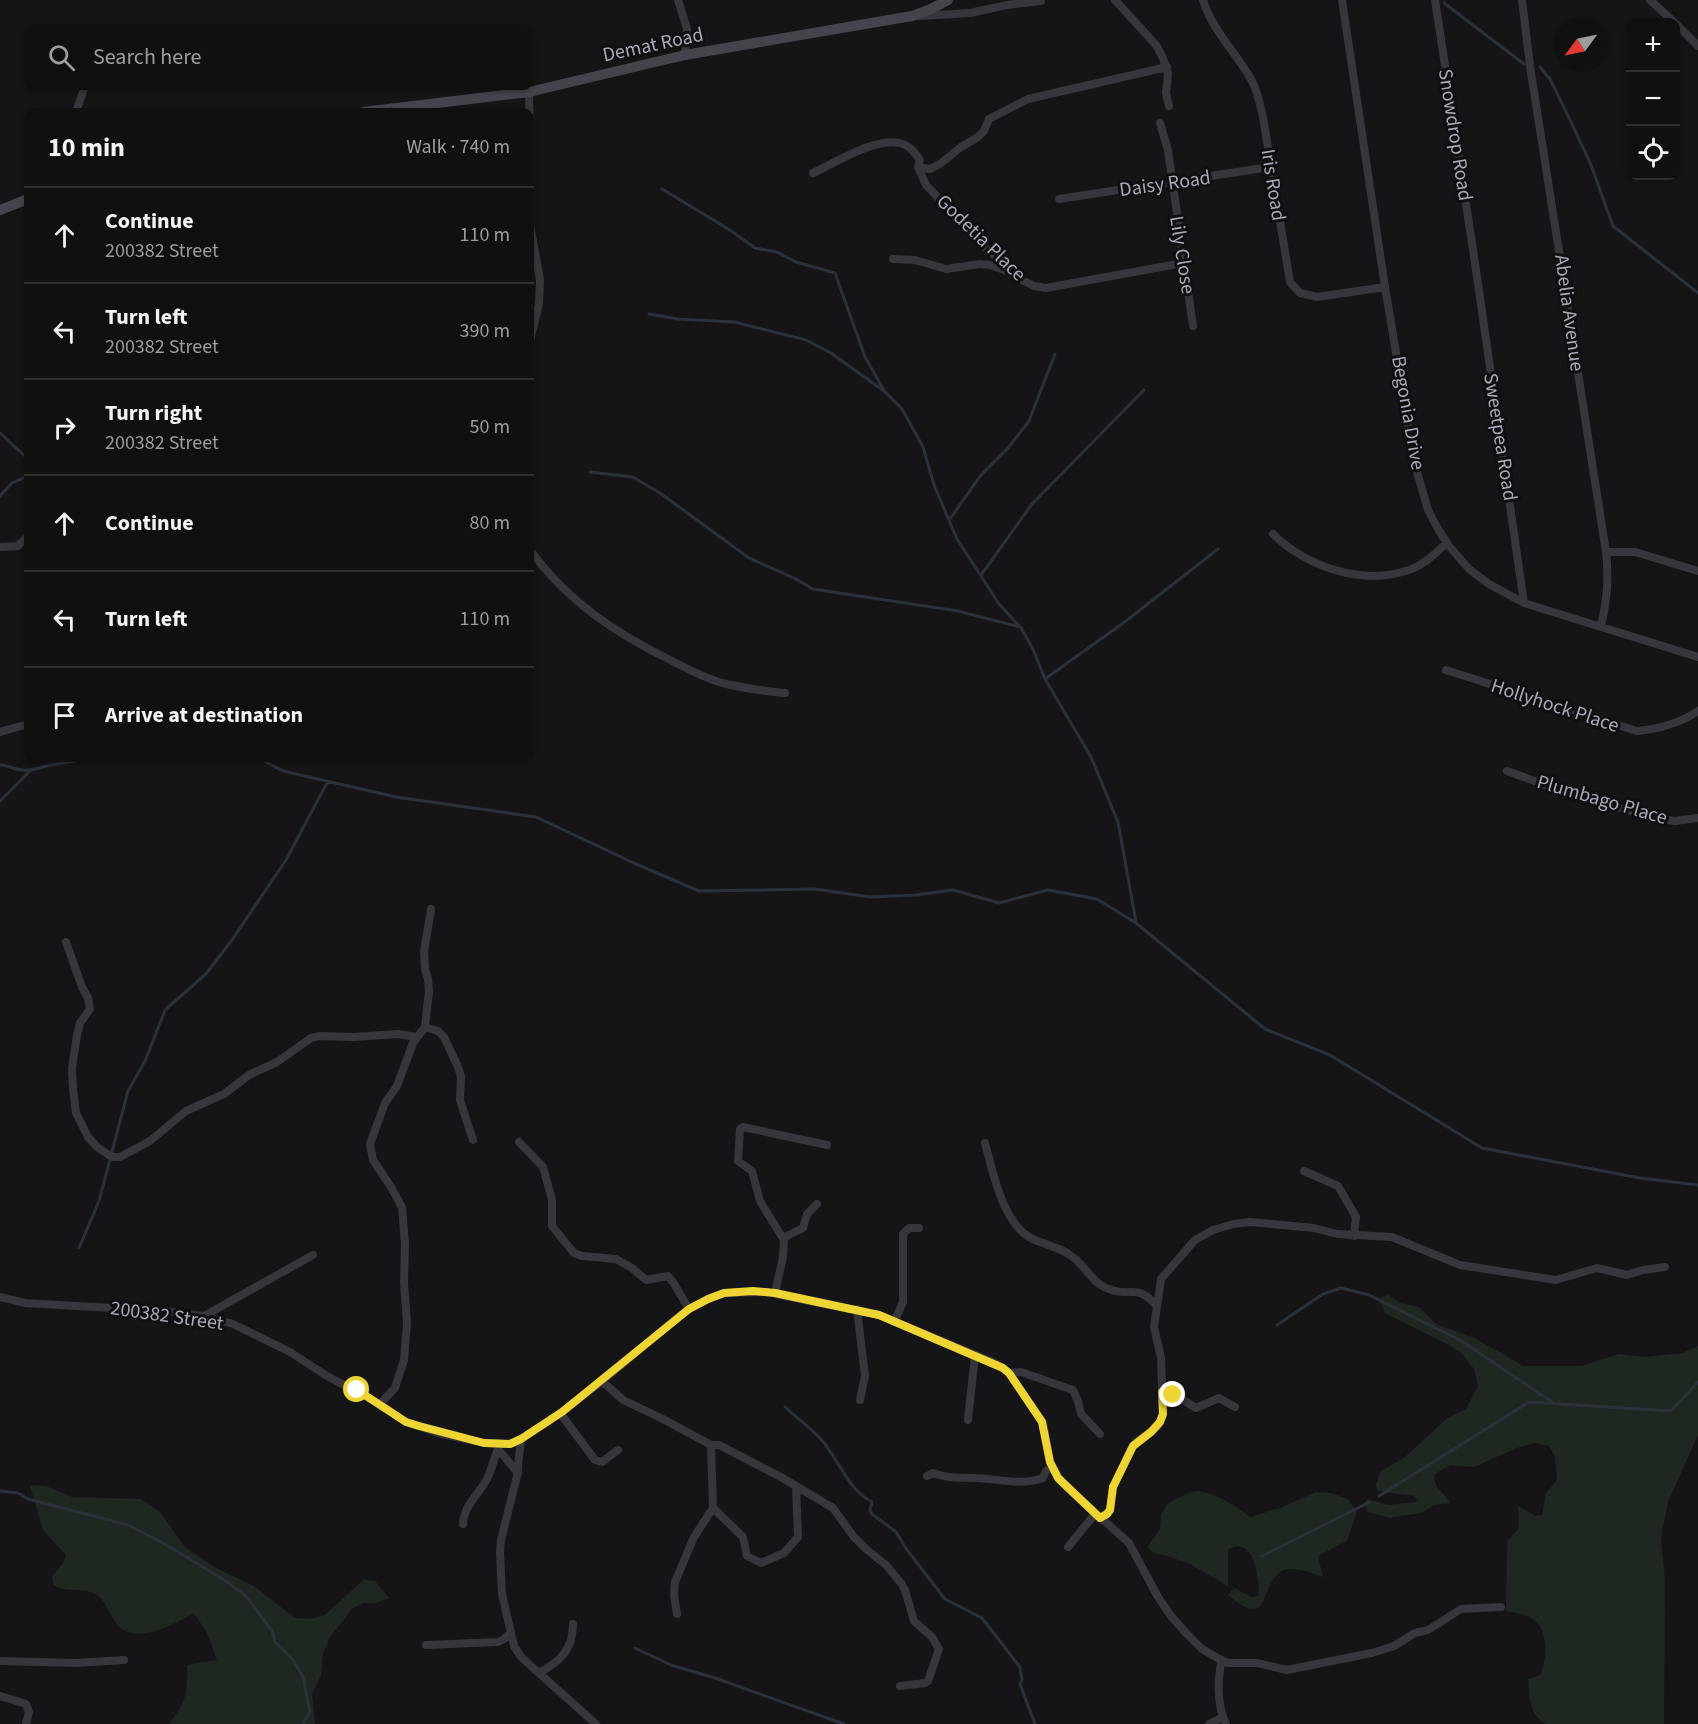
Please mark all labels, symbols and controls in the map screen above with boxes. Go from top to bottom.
north arrow [1554,18,1608,72]
map controls [1626,18,1680,180]
button: + [1626,18,1680,72]
street label: Demat Road [600,21,706,69]
search box [24,24,534,90]
icon: search [45,41,78,74]
text: Search here [93,41,201,73]
street label: Snowdrop Road [1431,67,1479,203]
button: − [1626,72,1680,126]
button: locate [1626,126,1680,180]
text: 10 min [48,129,125,166]
text: Walk · 740 m [406,133,510,161]
street label: Iris Road [1254,147,1292,223]
street label: Daisy Road [1118,164,1212,204]
street label: Godetia Place [930,188,1032,288]
text: Continue [105,205,194,237]
street label: Lily Close [1162,214,1202,296]
icon: ahead [48,219,81,252]
text: 110 m [460,221,510,249]
text: 200382 Street [105,237,219,265]
street label: Abelia Avenue [1547,253,1591,373]
text: Turn left [105,301,187,333]
icon: left [48,315,81,348]
text: 390 m [460,317,510,345]
text: 200382 Street [105,333,219,361]
street label: Begonia Drive [1384,354,1432,472]
street label: Sweetpea Road [1476,371,1524,503]
text: Turn right [105,397,202,429]
icon: right [48,411,81,444]
text: 50 m [470,413,510,441]
text: 200382 Street [105,429,219,457]
icon: ahead [48,507,81,540]
text: Continue [105,507,194,539]
text: 80 m [470,509,510,537]
icon: left [48,603,81,636]
text: Turn left [105,603,187,635]
text: 110 m [460,605,510,633]
street label: Hollyhock Place [1487,672,1623,740]
icon: arrive [48,699,81,732]
text: Arrive at destination [105,699,303,731]
street label: Plumbago Place [1533,768,1671,832]
street label: 200382 Street [109,1294,226,1338]
route start [343,1376,369,1402]
route end [1159,1381,1185,1407]

